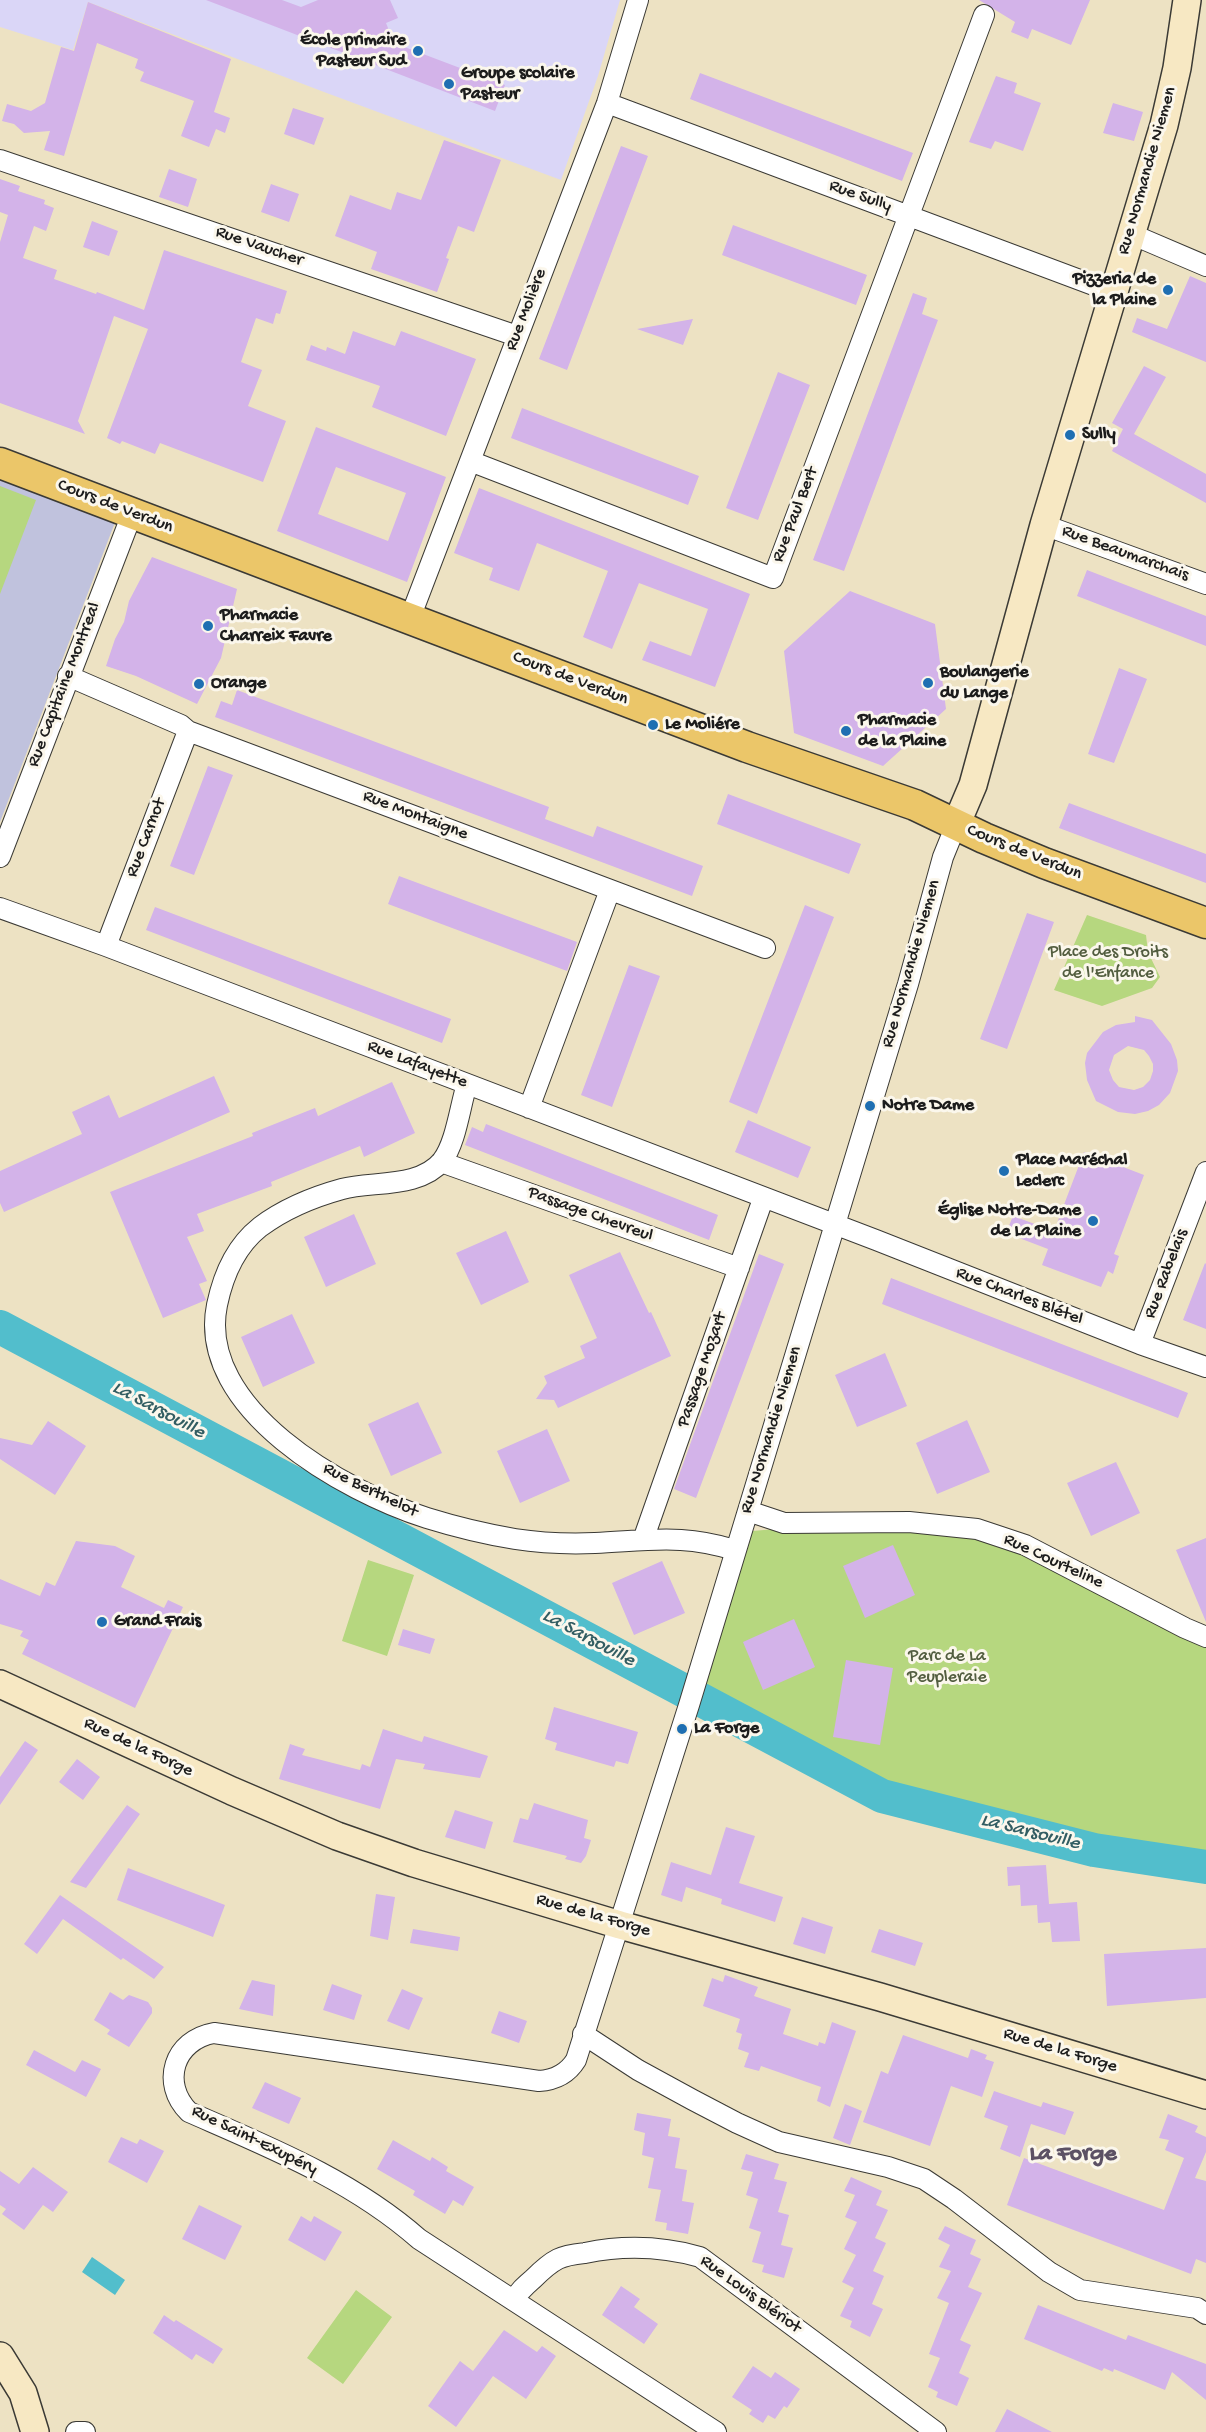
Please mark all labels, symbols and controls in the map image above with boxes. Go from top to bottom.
place label: École primaire Pasteur Sud [300,30,406,72]
marker: École primaire Pasteur Sud [411,44,425,58]
place label: Groupe scolaire Pasteur [461,63,575,106]
marker: Groupe scolaire Pasteur [442,77,456,91]
street label: Rue Normandie Niemen [1114,84,1182,258]
street label: Rue Sully [826,176,894,218]
street label: Rue Vaucher [212,222,306,272]
street label: Rue Molière [501,266,553,354]
place label: Pizzeria de la Plaine [1073,269,1156,312]
marker: Pizzeria de la Plaine [1161,283,1175,297]
place label: Sully [1082,424,1116,446]
marker: Sully [1063,428,1077,442]
street label: Rue Paul Bert [768,464,824,566]
street label: Cours de Verdun [54,475,176,539]
street label: Rue Beaumarchais [1058,521,1192,587]
street label: Rue Capitaine Montreal [24,600,106,770]
place label: Pharmacie Charreix Favre [220,605,332,648]
marker: Pharmacie Charreix Favre [201,619,215,633]
street label: Cours de Verdun [509,647,631,711]
place label: Boulangerie du Lange [940,662,1029,704]
place label: Orange [211,673,266,695]
marker: Boulangerie du Lange [921,676,935,690]
marker: Orange [192,677,206,691]
place label: Pharmacie de la Plaine [858,710,946,752]
place label: Le Moliére [665,714,740,736]
marker: Le Moliére [646,718,660,732]
marker: Pharmacie de la Plaine [839,724,853,738]
street label: Rue Montaigne [359,786,471,846]
street label: Rue Carnot [122,795,172,881]
street label: Cours de Verdun [963,820,1085,886]
street label: Rue Normandie Niemen [878,877,946,1051]
park label: Place des Droits de l'Enfance [1048,942,1168,984]
street label: Rue Lafayette [364,1036,470,1094]
place label: Notre Dame [882,1095,974,1117]
marker: Notre Dame [863,1099,877,1113]
place label: Place Maréchal Leclerc [1016,1150,1127,1192]
marker: Place Maréchal Leclerc [997,1164,1011,1178]
street label: Passage Chevreul [524,1182,656,1248]
place label: Église Notre-Dame de La Plaine [938,1200,1081,1242]
marker: Église Notre-Dame de La Plaine [1086,1214,1100,1228]
street label: Rue Rabelais [1140,1226,1194,1322]
street label: Rue Charles Blétel [952,1263,1086,1331]
street label: Passage Mozart [673,1310,733,1430]
street label: Rue Normandie Niemen [736,1344,808,1516]
water label: La Sarsouille [108,1377,208,1445]
street label: Rue Berthelot [319,1459,421,1523]
street label: Rue Courteline [1000,1529,1106,1595]
water label: La Sarsouille [538,1605,638,1673]
place label: Grand Frais [114,1611,201,1633]
marker: Grand Frais [95,1615,109,1629]
park label: Parc de La Peupleraie [907,1646,987,1688]
street label: Rue de la Forge [80,1713,196,1783]
place label: La Forge [694,1718,759,1740]
marker: La Forge [675,1722,689,1736]
water label: La Sarsouille [978,1809,1082,1857]
street label: Rue de la Forge [533,1889,653,1943]
street label: Rue de la Forge [1000,2023,1120,2079]
street label: Rue Saint-Exupéry [187,2101,321,2181]
district label: La Forge [1029,2141,1117,2169]
street label: Rue Louis Blériot [695,2251,805,2339]

